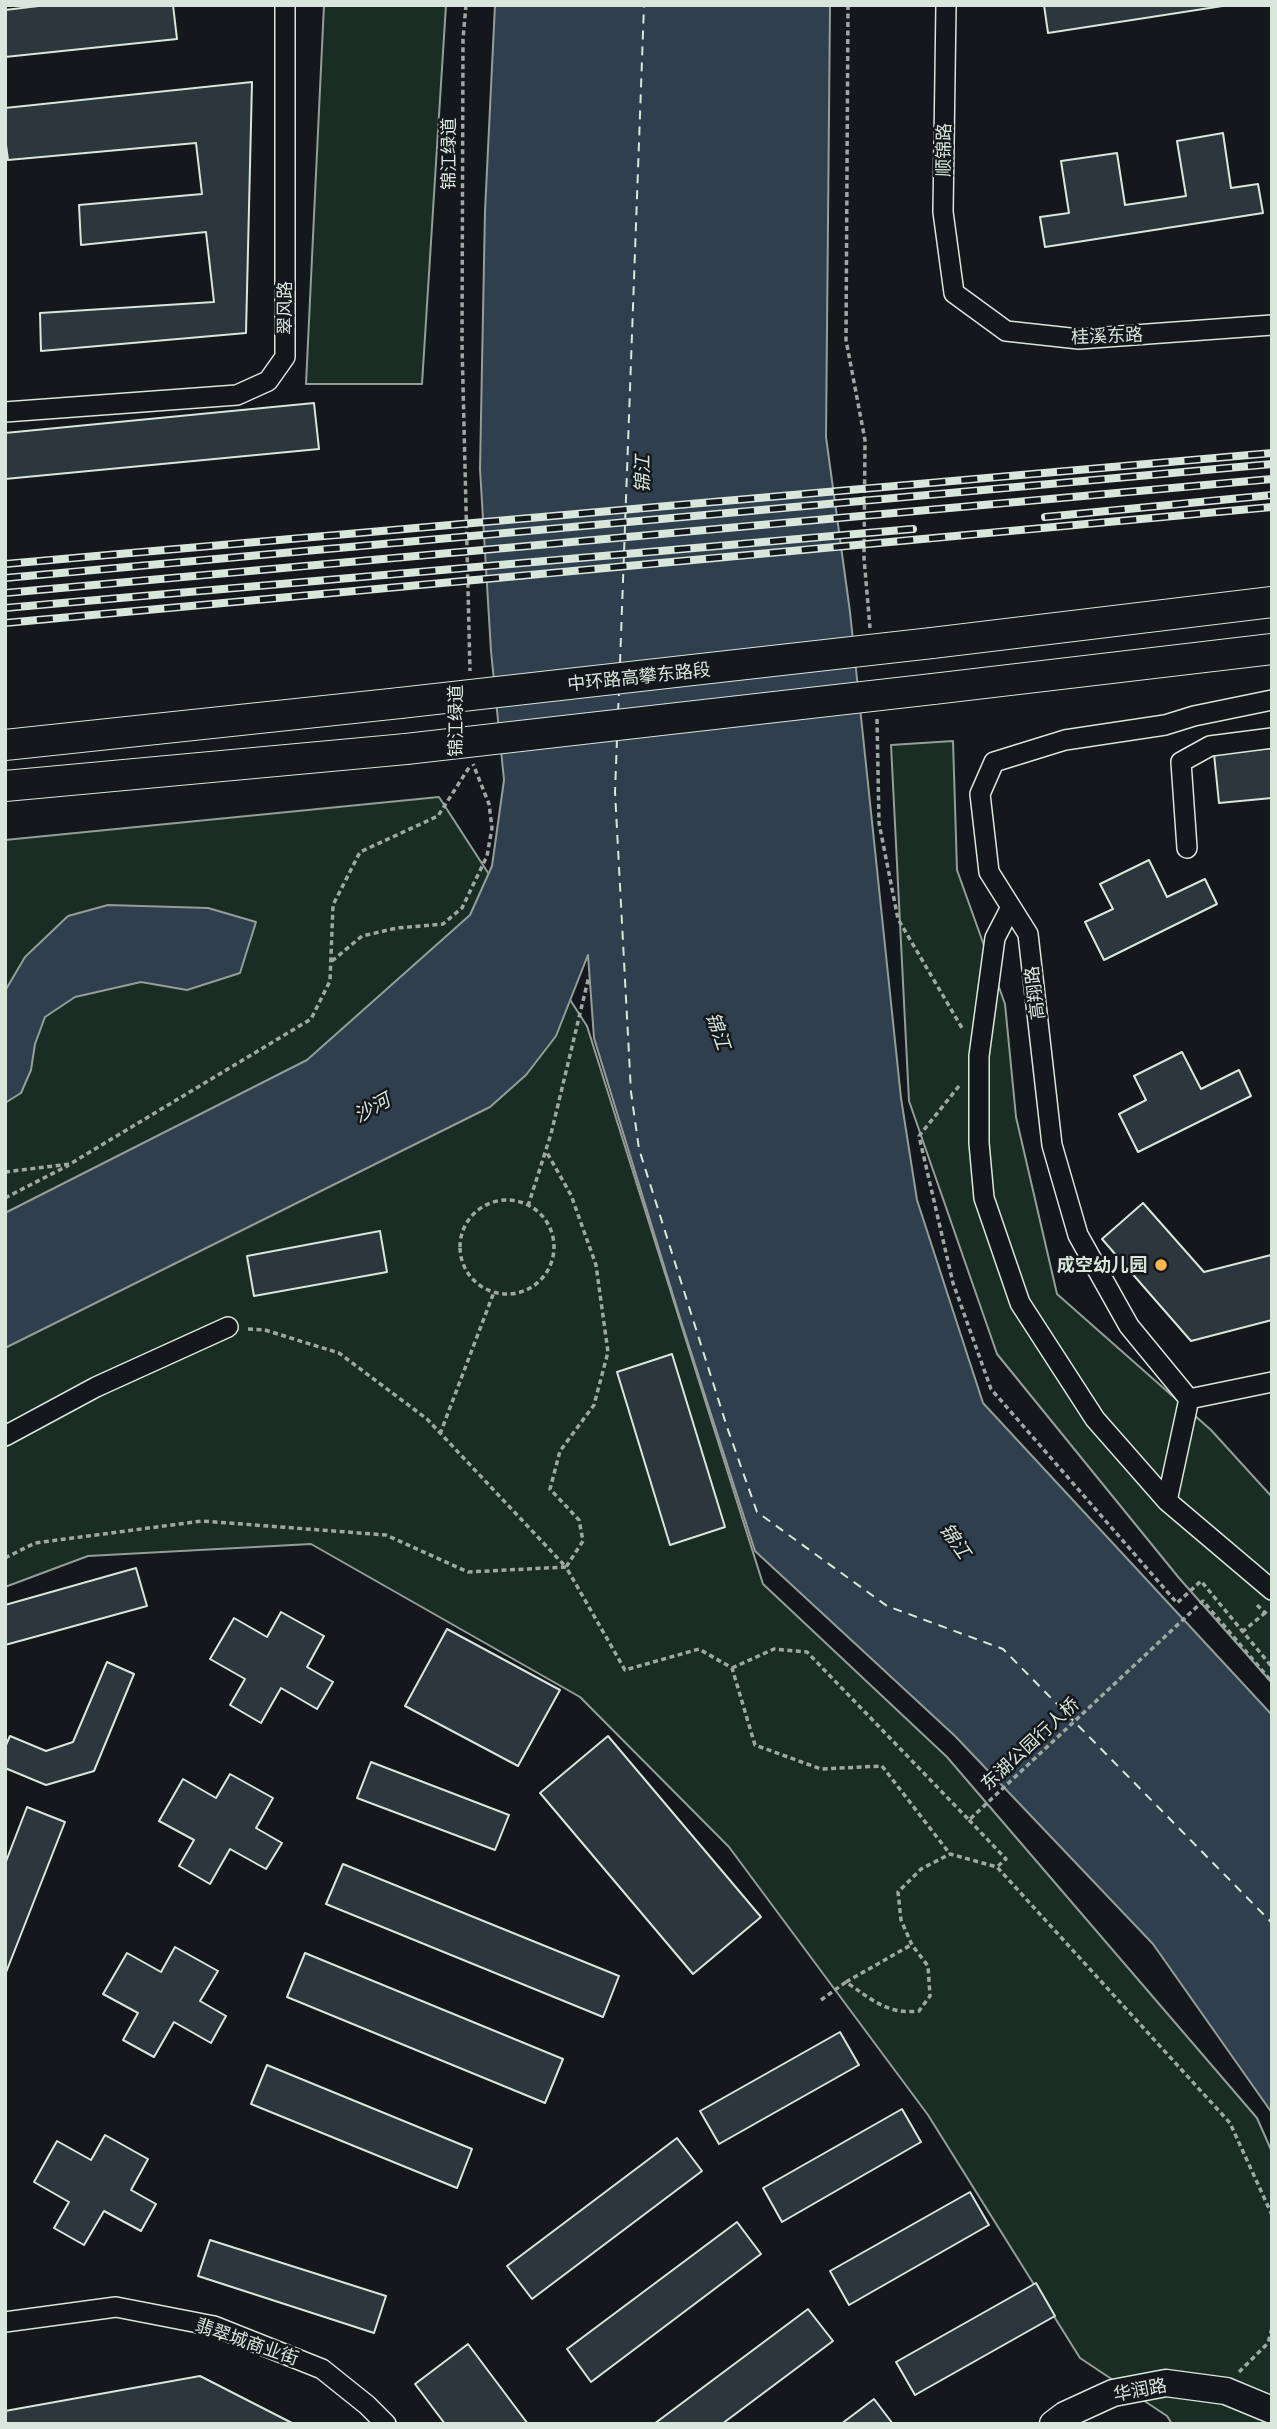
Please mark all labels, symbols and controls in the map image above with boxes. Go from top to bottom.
street label: 锦江绿道 [438,118,460,190]
street label: 顺锦路 [933,123,955,177]
street label: 翠风路 [274,281,296,335]
street label: 桂溪东路 [1071,324,1143,348]
water label: 锦江 [632,455,654,493]
street label: 中环路高攀东路段 [566,659,712,695]
street label: 锦江绿道 [445,685,467,757]
street label: 高翔路 [1021,965,1049,1021]
water label: 锦江 [701,1009,735,1053]
water label: 沙河 [350,1089,394,1127]
place label: 成空幼儿园 [1057,1254,1147,1276]
marker: 成空幼儿园 [1153,1257,1169,1273]
water label: 锦江 [935,1519,975,1563]
street label: 东湖公园行人桥 [977,1693,1083,1795]
street label: 翡翠城商业街 [192,2314,302,2370]
street label: 华润路 [1111,2374,1169,2406]

